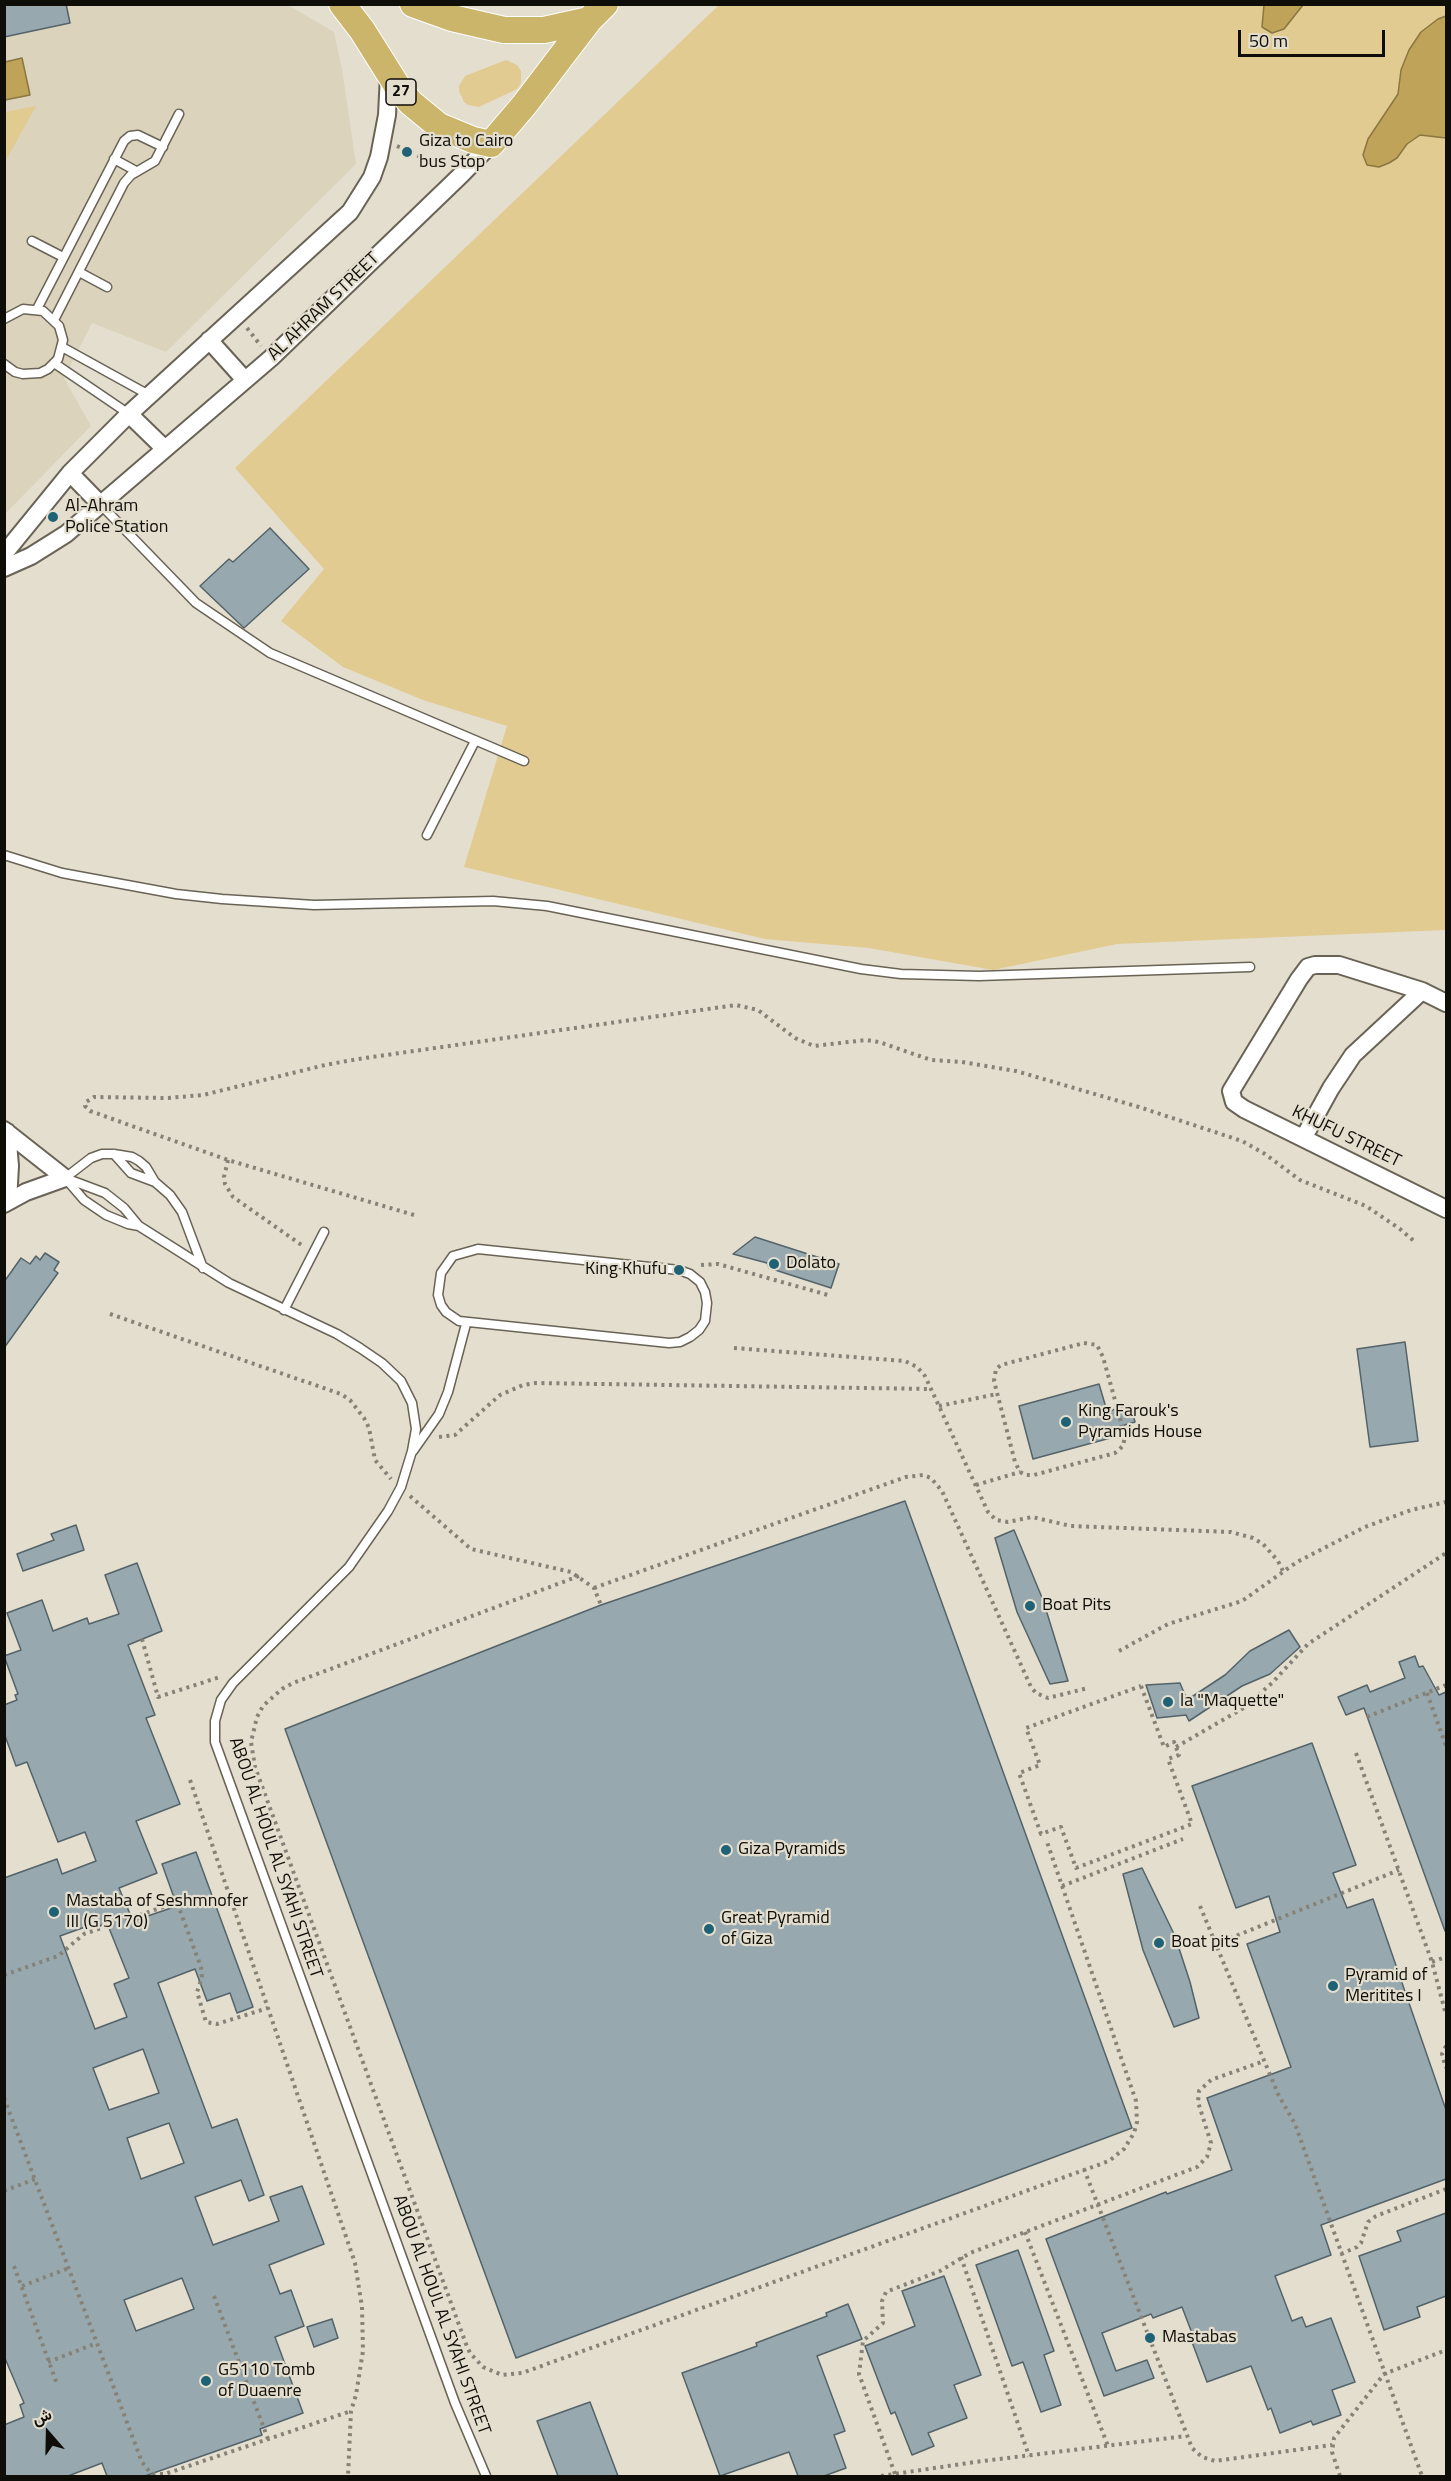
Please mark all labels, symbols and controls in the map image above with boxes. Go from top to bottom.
scale bar [1241,18,1388,56]
text: 50 m [1249,27,1288,54]
road number: 27 [386,79,416,105]
place label: Giza to Cairo bus Stop [419,131,513,174]
marker: Giza to Cairo bus Stop [400,145,414,159]
street label: AL AHRAM STREET [264,248,384,366]
place label: Al-Ahram Police Station [65,496,168,538]
marker: Al-Ahram Police Station [46,510,60,524]
street label: KHUFU STREET [1288,1101,1404,1173]
place label: Dolato [786,1253,836,1275]
marker: Dolato [767,1257,781,1271]
place label: King Khufu [585,1259,667,1281]
marker: King Khufu [672,1263,686,1277]
place label: King Farouk's Pyramids House [1078,1401,1202,1444]
marker: King Farouk's Pyramids House [1059,1415,1073,1429]
place label: Boat Pits [1042,1595,1111,1617]
marker: Boat Pits [1023,1599,1037,1613]
place label: la "Maquette" [1180,1691,1284,1713]
marker: la "Maquette" [1161,1695,1175,1709]
street label: ABOU AL HOUL AL SYAHI STREET [224,1735,326,1981]
place label: Giza Pyramids [738,1839,846,1861]
marker: Giza Pyramids [719,1843,733,1857]
place label: Mastaba of Seshmnofer III (G 5170) [66,1891,248,1934]
marker: Mastaba of Seshmnofer III (G 5170) [47,1905,61,1919]
place label: Great Pyramid of Giza [721,1908,830,1950]
marker: Great Pyramid of Giza [702,1922,716,1936]
place label: Boat pits [1171,1932,1239,1954]
marker: Boat pits [1152,1936,1166,1950]
place label: Pyramid of Meritites I [1345,1965,1428,2008]
marker: Pyramid of Meritites I [1326,1979,1340,1993]
street label: ABOU AL HOUL AL SYAHI STREET [388,2192,494,2438]
place label: Mastabas [1162,2327,1237,2349]
marker: Mastabas [1143,2331,1157,2345]
place label: G5110 Tomb of Duaenre [218,2360,315,2402]
marker: G5110 Tomb of Duaenre [199,2374,213,2388]
text: ش [29,2402,55,2431]
north arrow [18,2403,78,2463]

